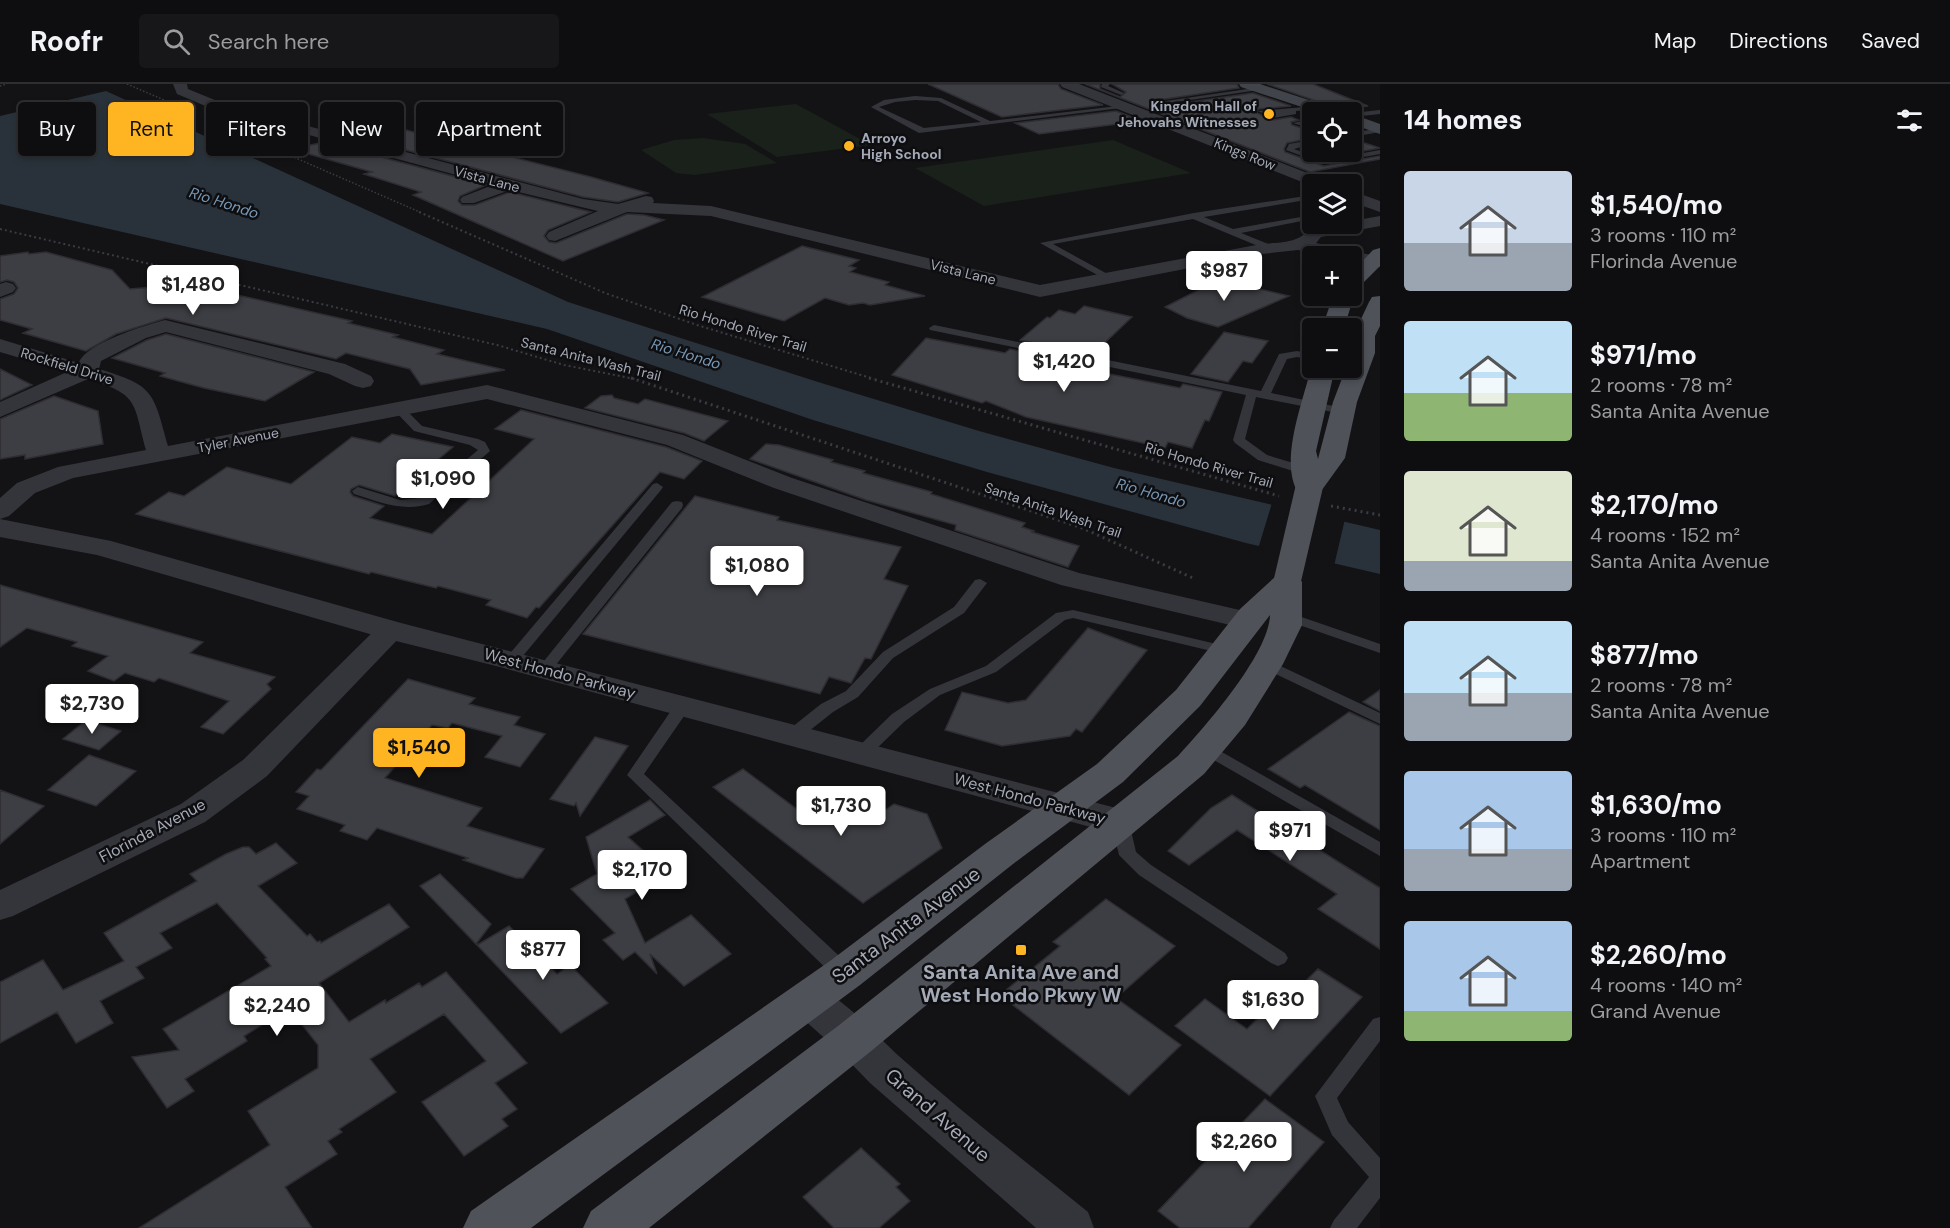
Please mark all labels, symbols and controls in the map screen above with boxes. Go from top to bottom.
search box [139,14,559,68]
text: Roofr [30,23,103,60]
icon: search [160,25,193,58]
text: Search here [208,27,329,56]
text: Map [1654,27,1696,55]
text: Directions [1729,27,1828,55]
text: Saved [1861,27,1920,55]
place label: Kingdom Hall of Jehovahs Witnesses [1117,97,1257,131]
chip: Buy [18,102,96,156]
chip: Rent [108,102,194,156]
chip: Filters [206,102,308,156]
chip: New [320,102,404,156]
chip: Apartment [416,102,563,156]
map controls [1302,102,1362,378]
button: locate [1302,102,1362,162]
text: 14 homes [1404,103,1522,137]
icon: filters [1893,104,1926,137]
marker: Kingdom Hall of Jehovahs Witnesses [1262,107,1276,121]
place label: Arroyo High School [861,129,942,163]
street label: Kings Row [1212,134,1279,175]
marker: Arroyo High School [842,139,856,153]
street label: Vista Lane [452,162,522,196]
button: layers [1302,174,1362,234]
water label: Rio Hondo [187,182,261,224]
text: $1,540/mo [1590,188,1723,222]
icon: home [1452,195,1524,267]
text: 3 rooms · 110 m² [1590,222,1736,248]
button: + [1302,246,1362,306]
text: Florinda Avenue [1590,248,1737,274]
pin: $987 [1188,251,1260,302]
street label: Vista Lane [928,255,998,289]
text: $987 [1200,257,1248,283]
pin: $1,480 [144,265,242,316]
text: $1,480 [161,271,225,297]
street label: Rio Hondo River Trail [677,301,809,355]
button: − [1302,318,1362,378]
street label: Santa Anita Wash Trail [519,333,663,385]
water label: Rio Hondo [649,335,723,373]
text: $971/mo [1590,338,1697,372]
pin: $1,420 [1015,342,1113,393]
street label: Rockfield Drive [19,343,116,389]
icon: home [1452,345,1524,417]
text: $1,420 [1033,348,1095,374]
text: 2 rooms · 78 m² [1590,372,1732,398]
text: Santa Anita Avenue [1590,398,1770,424]
street label: Tyler Avenue [196,423,280,457]
street label: Rio Hondo River Trail [1143,438,1275,492]
pin: $1,090 [394,459,492,510]
text: $1,090 [410,465,476,491]
water label: Rio Hondo [1114,473,1188,513]
street label: Santa Anita Wash Trail [982,478,1124,542]
text: $2,170/mo [1590,488,1719,522]
icon: home [1452,495,1524,567]
text: 4 rooms · 152 m² [1590,522,1740,548]
pin: $1,080 [708,546,806,597]
text: Santa Anita Avenue [1590,548,1770,574]
text: $1,080 [724,552,790,578]
text: $877/mo [1590,638,1699,672]
street label: West Hondo Parkway [482,643,638,704]
icon: home [1452,645,1524,717]
text: 2 rooms · 78 m² [1590,672,1732,698]
pin: $2,730 [43,684,141,735]
text: $2,730 [59,690,125,716]
text: Santa Anita Avenue [1590,698,1770,724]
pin: $1,540 [370,728,468,779]
text: $1,540 [387,734,451,760]
street label: West Hondo Parkway [952,768,1108,829]
pin: $1,730 [792,786,890,837]
text: $1,630/mo [1590,788,1722,822]
text: $1,730 [811,792,871,818]
street label: Florinda Avenue [95,793,209,867]
icon: home [1452,795,1524,867]
pin: $971 [1254,811,1326,862]
text: $971 [1269,817,1311,843]
text: 3 rooms · 110 m² [1590,822,1736,848]
text: Apartment [1590,848,1690,874]
pin: $2,170 [593,850,691,901]
text: $2,170 [612,856,672,882]
street label: Santa Anita Avenue [826,861,986,989]
pin: $877 [507,930,579,981]
text: $877 [520,936,566,962]
text: $2,260/mo [1590,938,1727,972]
marker: Santa Anita Ave and West Hondo Pkwy W [1014,943,1028,957]
icon: home [1452,945,1524,1017]
place label: Santa Anita Ave and West Hondo Pkwy W [920,959,1122,1008]
text: 4 rooms · 140 m² [1590,972,1742,998]
pin: $1,630 [1224,980,1322,1031]
pin: $2,240 [228,986,326,1037]
text: $1,630 [1241,986,1305,1012]
text: $2,240 [243,992,311,1018]
text: Grand Avenue [1590,998,1721,1024]
street label: Grand Avenue [880,1062,996,1168]
pin: $2,260 [1195,1122,1293,1173]
text: $2,260 [1211,1128,1277,1154]

